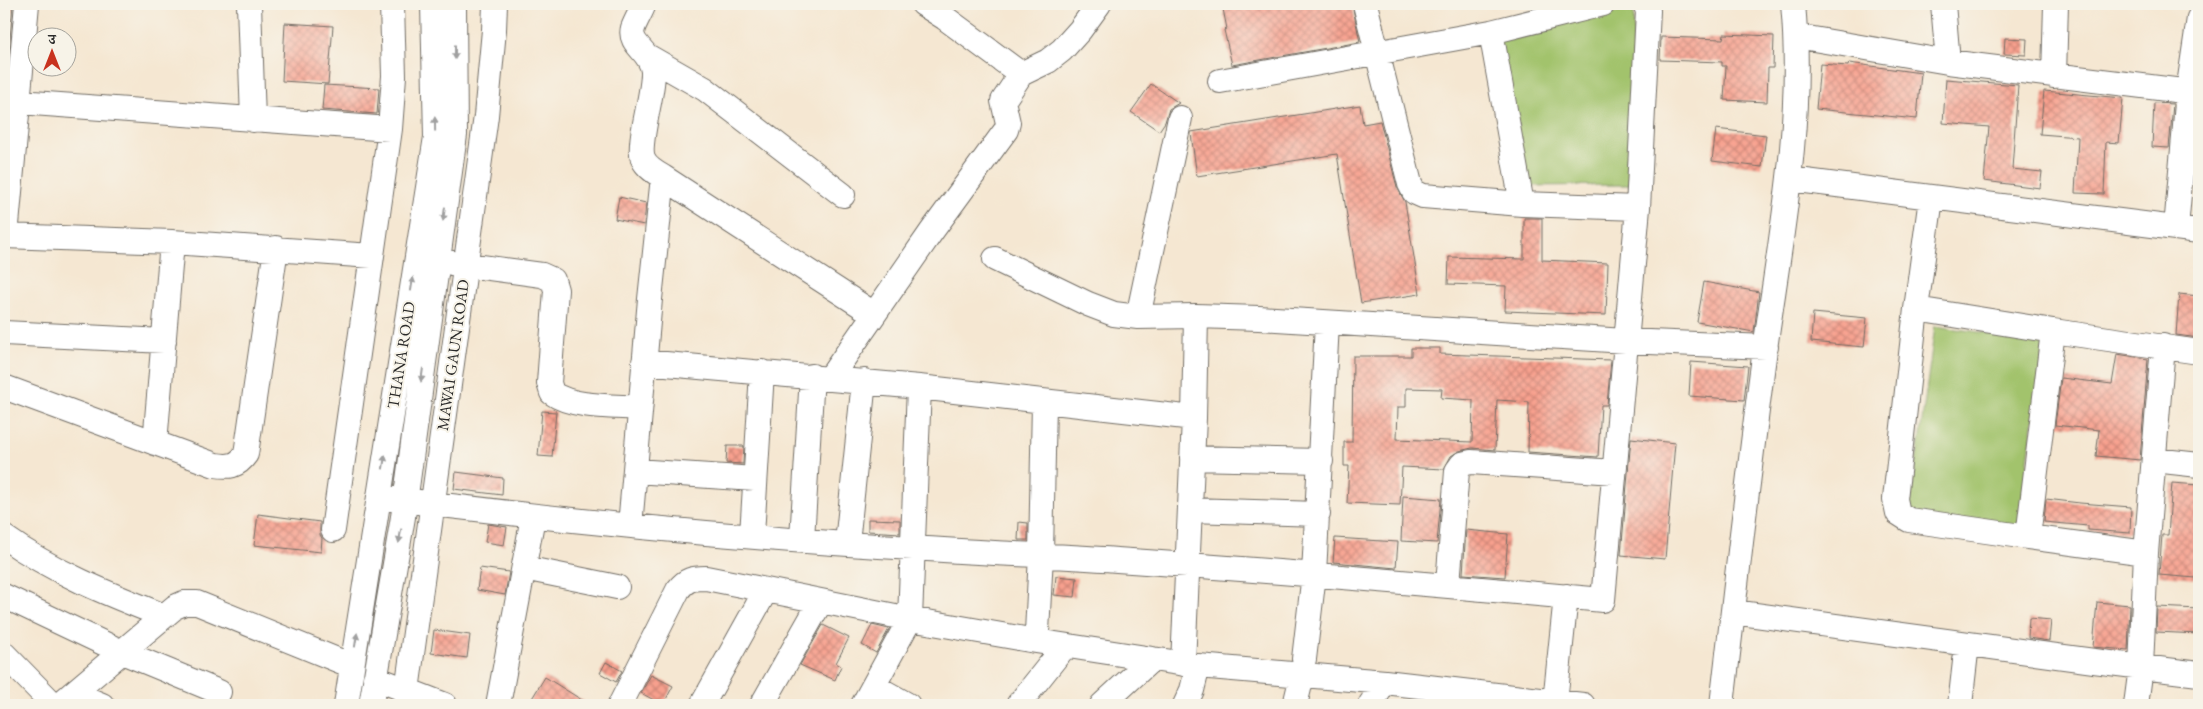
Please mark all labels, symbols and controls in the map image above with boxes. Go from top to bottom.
north arrow [28,28,78,78]
text: उ [47,30,56,48]
one-way arrow [451,45,459,61]
one-way arrow [431,115,439,131]
one-way arrow [440,207,448,223]
one-way arrow [408,276,416,292]
street label: MAWAI GAUN ROAD [432,278,474,432]
street label: THANA ROAD [382,300,420,410]
one-way arrow [418,368,426,384]
one-way arrow [381,454,389,470]
one-way arrow [395,529,403,545]
one-way arrow [353,631,361,647]

